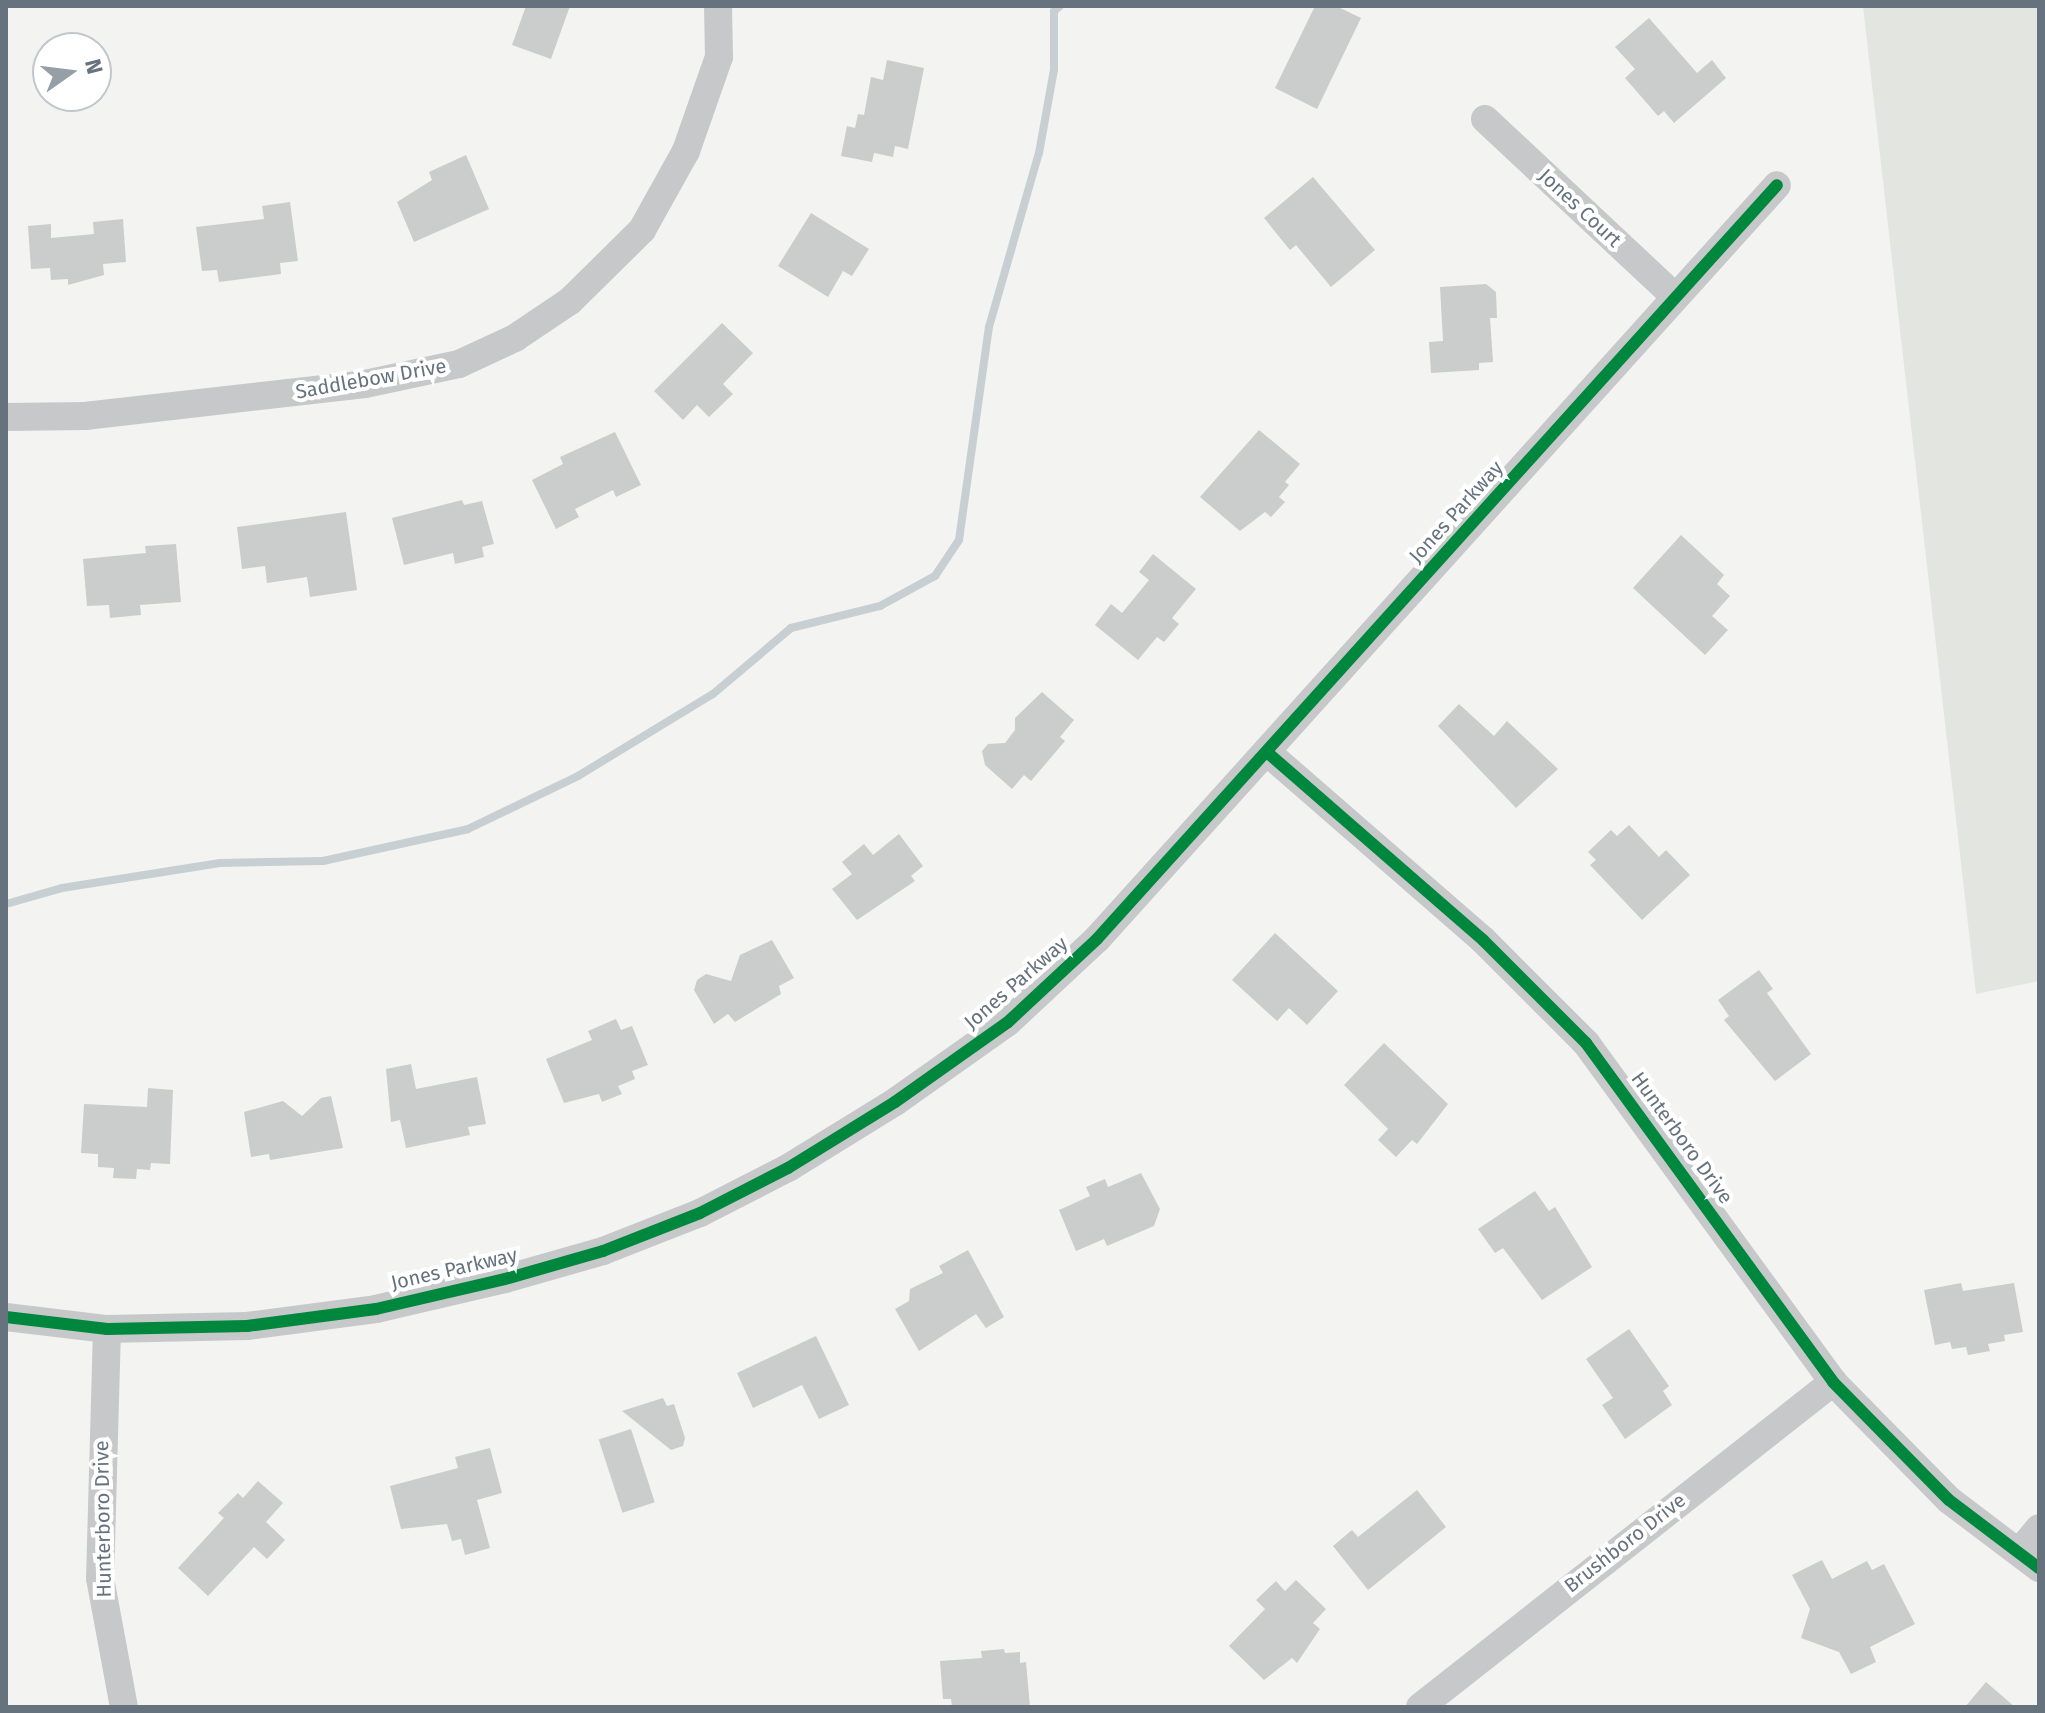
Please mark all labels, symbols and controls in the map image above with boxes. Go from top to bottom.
north arrow [32,32,112,112]
text: N [79,56,109,77]
street label: Jones Court [1534,164,1626,252]
street label: Saddlebow Drive [294,354,448,404]
street label: Jones Parkway [1404,456,1508,568]
street label: Jones Parkway [959,932,1073,1034]
street label: Hunterboro Drive [1626,1067,1738,1209]
street label: Jones Parkway [388,1243,520,1295]
street label: Hunterboro Drive [90,1440,116,1598]
street label: Brushboro Drive [1560,1488,1690,1598]

